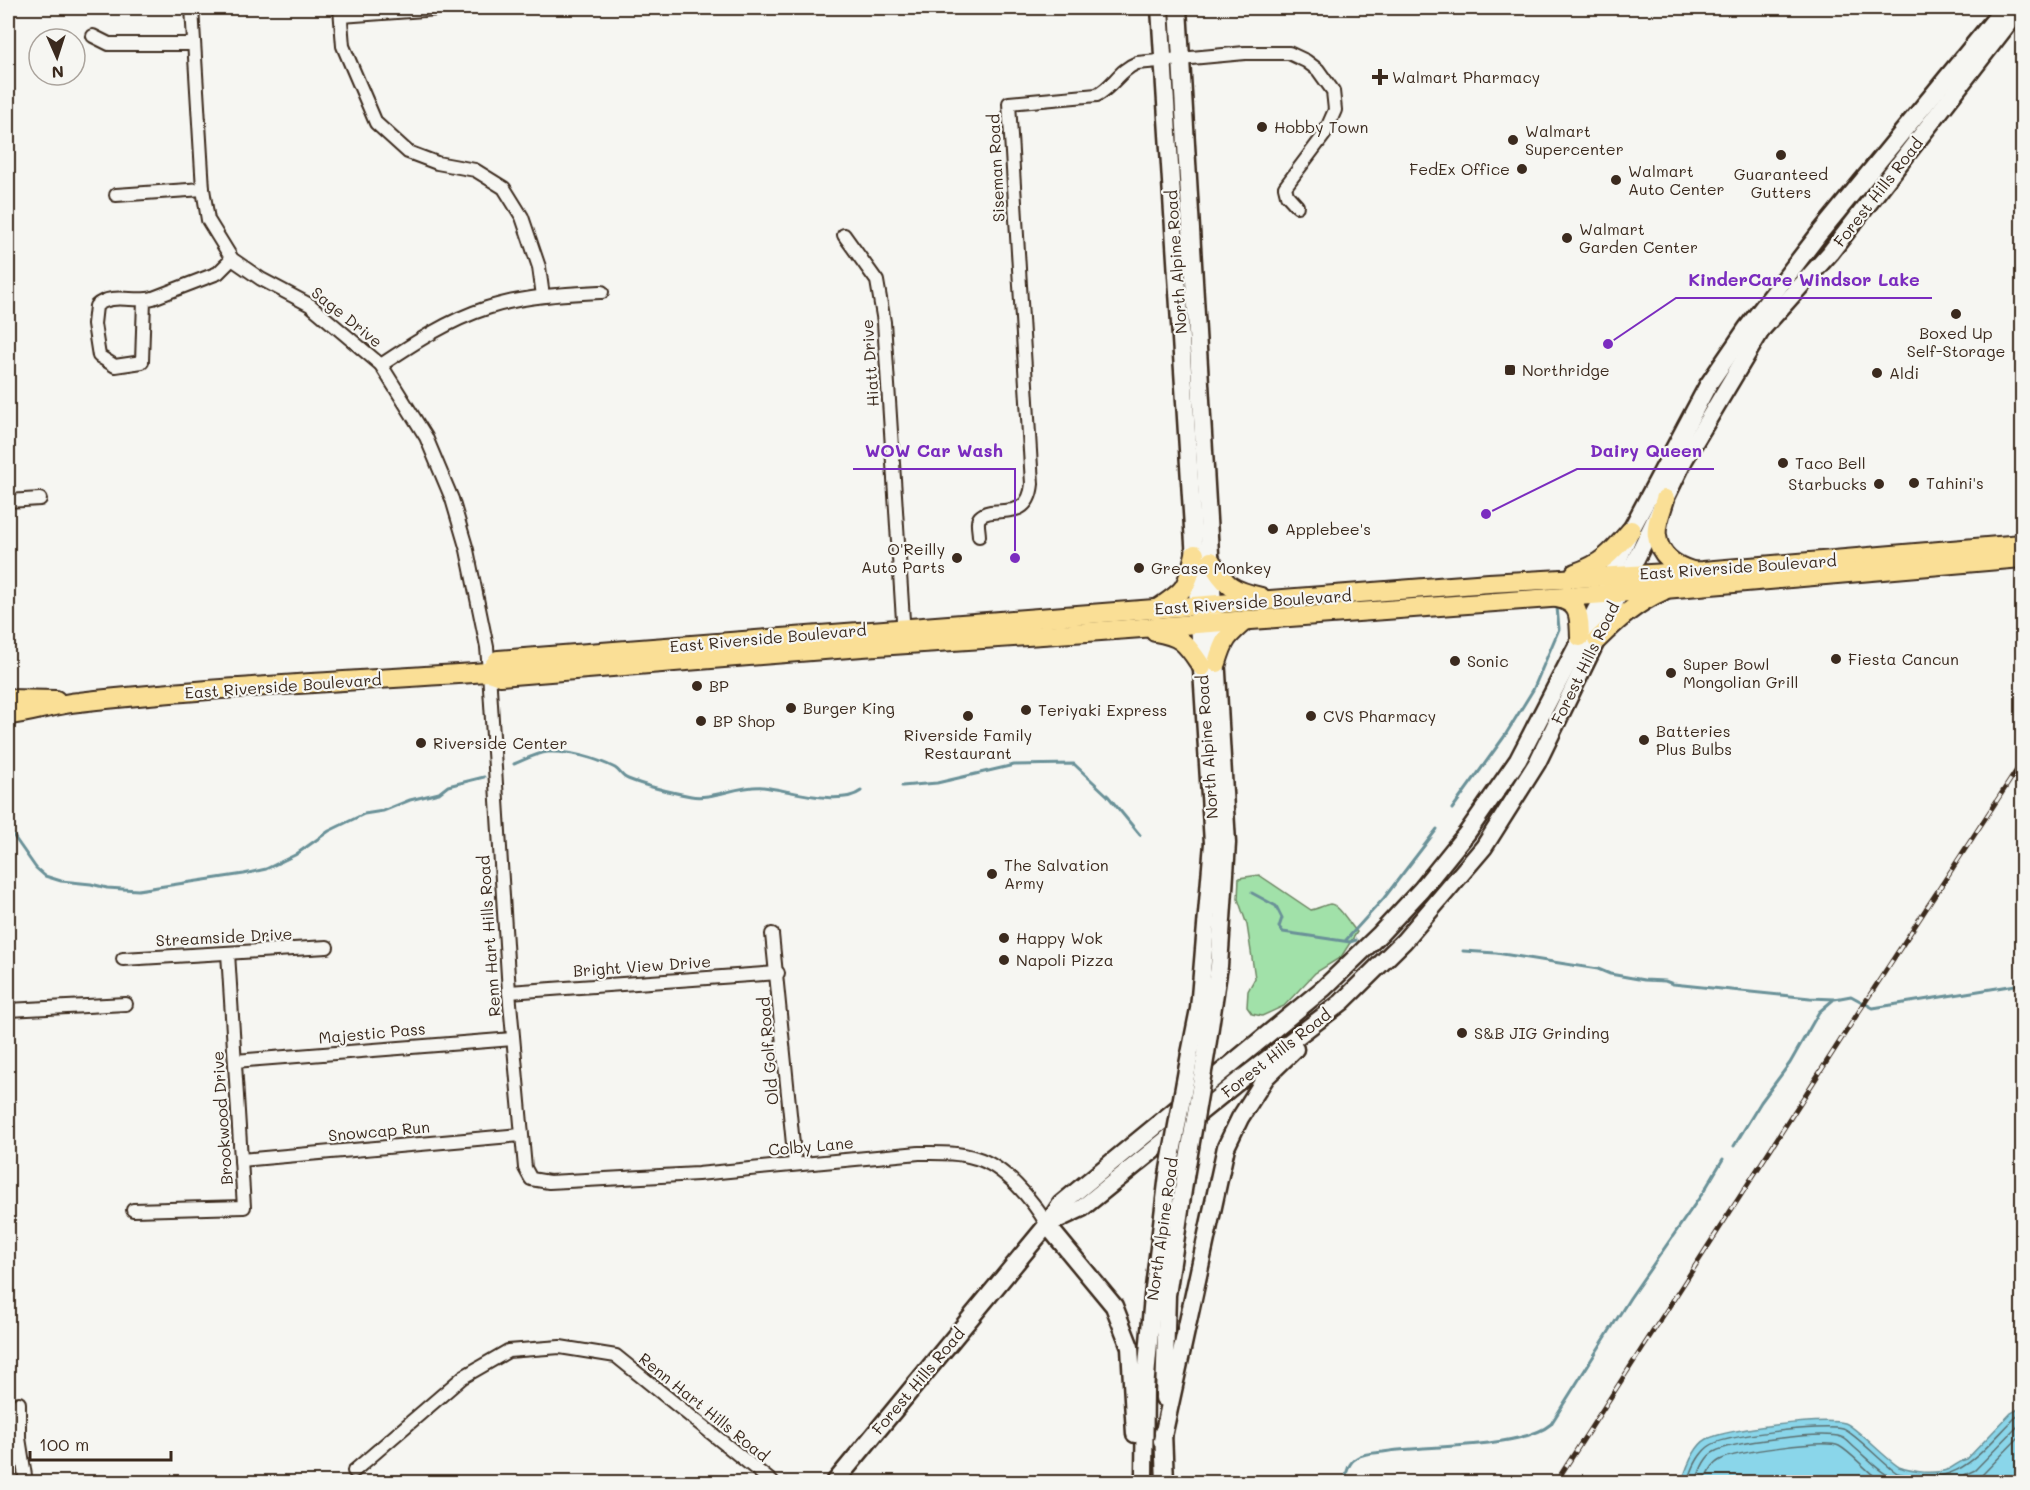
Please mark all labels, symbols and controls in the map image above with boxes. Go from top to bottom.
north arrow [27,27,87,87]
text: N [51,62,64,83]
place label: Walmart Pharmacy [1392,66,1540,87]
marker: Walmart Pharmacy [1373,70,1387,84]
street label: Siseman Road [982,113,1009,223]
place label: Hobby Town [1274,116,1368,137]
marker: Hobby Town [1255,120,1269,134]
place label: Walmart Supercenter [1525,120,1624,159]
marker: Walmart Supercenter [1506,133,1520,147]
street label: Forest Hills Road [1828,133,1927,251]
marker: Guaranteed Gutters [1774,148,1788,162]
place label: FedEx Office [1409,158,1510,179]
place label: Walmart Auto Center [1628,160,1725,199]
marker: FedEx Office [1515,162,1529,176]
place label: Guaranteed Gutters [1734,163,1828,202]
marker: Walmart Auto Center [1609,173,1623,187]
street label: North Alpine Road [1160,189,1191,335]
place label: Walmart Garden Center [1579,218,1698,257]
marker: Walmart Garden Center [1560,231,1574,245]
callout: KinderCare Windsor Lake [1676,262,1932,298]
text: KinderCare Windsor Lake [1688,267,1920,291]
street label: Sage Drive [307,282,387,352]
marker: Boxed Up Self-Storage [1949,307,1963,321]
street label: Hiatt Drive [856,319,883,408]
place label: Boxed Up Self-Storage [1907,322,2005,361]
place label: Northridge [1522,359,1610,380]
place label: Aldi [1889,362,1919,383]
marker: Northridge [1503,363,1517,377]
marker: Aldi [1870,366,1884,380]
callout: WOW Car Wash [853,433,1015,469]
callout: Dairy Queen [1577,433,1714,469]
text: WOW Car Wash [865,438,1003,462]
text: Dairy Queen [1590,438,1702,462]
place label: Taco Bell [1795,452,1866,473]
marker: Taco Bell [1776,456,1790,470]
place label: Tahini's [1926,472,1984,493]
place label: Starbucks [1788,473,1867,494]
marker: Tahini's [1907,476,1921,490]
marker: Starbucks [1872,477,1886,491]
place label: Applebee's [1285,518,1371,539]
marker: Applebee's [1266,522,1280,536]
place label: O'Reilly Auto Parts [861,538,945,577]
street label: East Riverside Boulevard [1639,549,1837,584]
marker: O'Reilly Auto Parts [950,551,964,565]
place label: Grease Monkey [1151,557,1271,578]
marker: Grease Monkey [1132,561,1146,575]
street label: East Riverside Boulevard [1154,584,1352,619]
street label: Forest Hills Road [1546,598,1623,727]
street label: East Riverside Boulevard [669,618,867,657]
place label: Fiesta Cancun [1848,648,1959,669]
place label: Sonic [1467,650,1509,671]
marker: Fiesta Cancun [1829,652,1843,666]
place label: Super Bowl Mongolian Grill [1683,653,1799,692]
marker: Sonic [1448,654,1462,668]
marker: Super Bowl Mongolian Grill [1664,666,1678,680]
street label: East Riverside Boulevard [184,668,382,703]
street label: North Alpine Road [1191,674,1222,820]
place label: BP [709,675,729,696]
marker: BP [690,679,704,693]
place label: Burger King [803,697,895,718]
place label: Teriyaki Express [1038,699,1167,720]
marker: Burger King [784,701,798,715]
marker: Teriyaki Express [1019,703,1033,717]
place label: CVS Pharmacy [1323,705,1436,726]
marker: Riverside Family Restaurant [961,709,975,723]
marker: CVS Pharmacy [1304,709,1318,723]
place label: BP Shop [713,710,775,731]
marker: BP Shop [694,714,708,728]
place label: Batteries Plus Bulbs [1656,720,1732,759]
place label: Riverside Family Restaurant [904,724,1032,763]
place label: Riverside Center [433,732,568,753]
marker: Batteries Plus Bulbs [1637,733,1651,747]
marker: Riverside Center [414,736,428,750]
place label: The Salvation Army [1004,854,1109,893]
street label: Renn Hart Hills Road [472,855,505,1017]
marker: The Salvation Army [985,867,999,881]
street label: Streamside Drive [155,922,293,951]
place label: Happy Wok [1016,927,1103,948]
marker: Happy Wok [997,931,1011,945]
place label: Napoli Pizza [1016,949,1114,970]
street label: Bright View Drive [572,950,712,981]
marker: Napoli Pizza [997,953,1011,967]
street label: Old Golf Road [752,996,783,1106]
street label: Forest Hills Road [1217,1003,1335,1102]
street label: Majestic Pass [317,1017,426,1048]
place label: S&B JIG Grinding [1474,1022,1609,1043]
marker: S&B JIG Grinding [1455,1026,1469,1040]
street label: Brookwood Drive [206,1050,237,1186]
street label: Snowcap Run [327,1116,431,1145]
street label: Colby Lane [767,1131,855,1160]
street label: North Alpine Road [1141,1156,1182,1302]
street label: Forest Hills Road [867,1323,969,1439]
street label: Renn Hart Hills Road [635,1348,774,1466]
scale bar [30,1424,171,1462]
text: 100 m [39,1432,89,1456]

